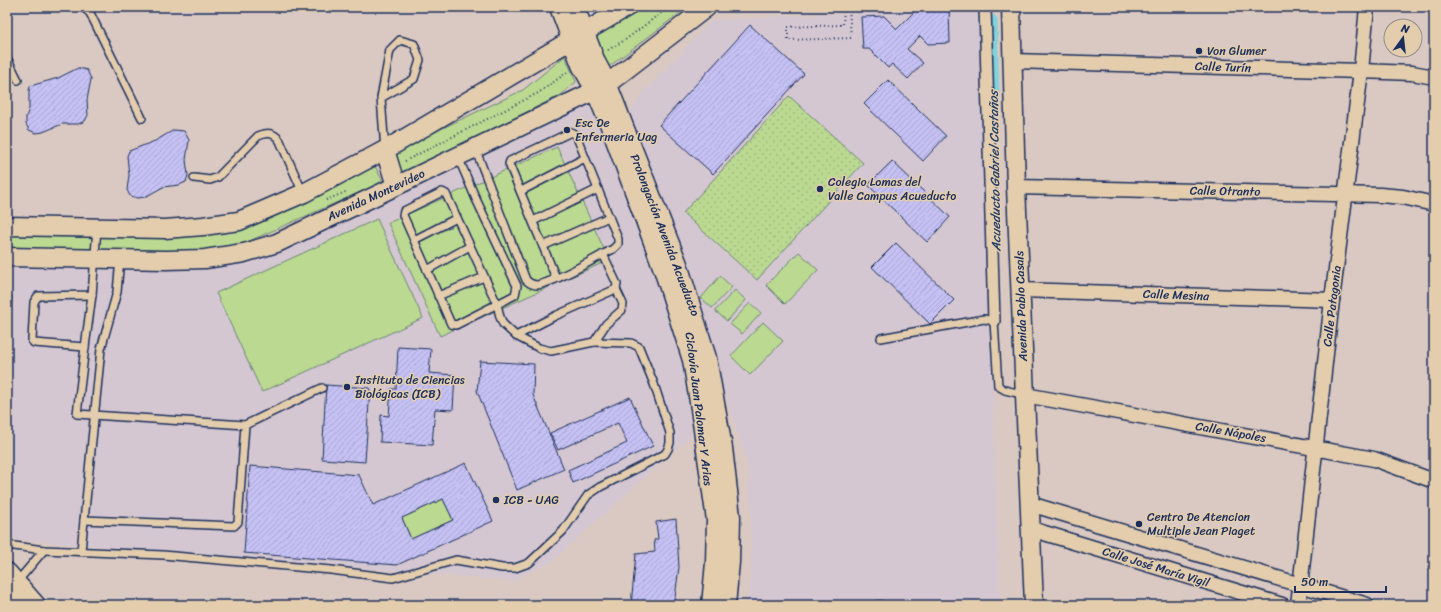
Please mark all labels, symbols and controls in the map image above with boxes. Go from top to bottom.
north arrow [1383,18,1423,58]
text: N [1398,18,1412,39]
place label: Von Glumer [1207,40,1267,62]
marker: Von Glumer [1194,46,1204,56]
street label: Calle Turín [1195,55,1252,79]
water label: Acueducto Gabriel Castaños [982,88,1007,253]
place label: Esc De Enfermeria Uag [575,112,657,148]
marker: Esc De Enfermeria Uag [562,125,572,135]
street label: Prolongación Avenida Acueducto [624,151,706,319]
street label: Avenida Montevideo [322,163,429,228]
place label: Colegio Lomas del Valle Campus Acueducto [828,171,956,207]
street label: Calle Otranto [1190,179,1260,203]
marker: Colegio Lomas del Valle Campus Acueducto [815,184,825,194]
street label: Avenida Pablo Casals [1008,250,1034,363]
street label: Calle Patagonia [1316,264,1348,348]
street label: Calle Mesina [1142,283,1211,307]
street label: Ciclovía Juan Palomar Y Arias [679,331,719,487]
place label: Instituto de Ciencias Biológicas (ICB) [354,369,465,405]
marker: Instituto de Ciencias Biológicas (ICB) [342,382,352,392]
street label: Calle Nápoles [1194,415,1269,449]
place label: ICB - UAG [503,489,559,511]
marker: ICB - UAG [491,495,501,505]
place label: Centro De Atencion Multiple Jean Piaget [1147,506,1255,542]
marker: Centro De Atencion Multiple Jean Piaget [1134,519,1144,529]
street label: Calle José María Vigil [1100,540,1213,594]
scale bar [1295,568,1386,594]
text: 50 m [1301,571,1328,593]

